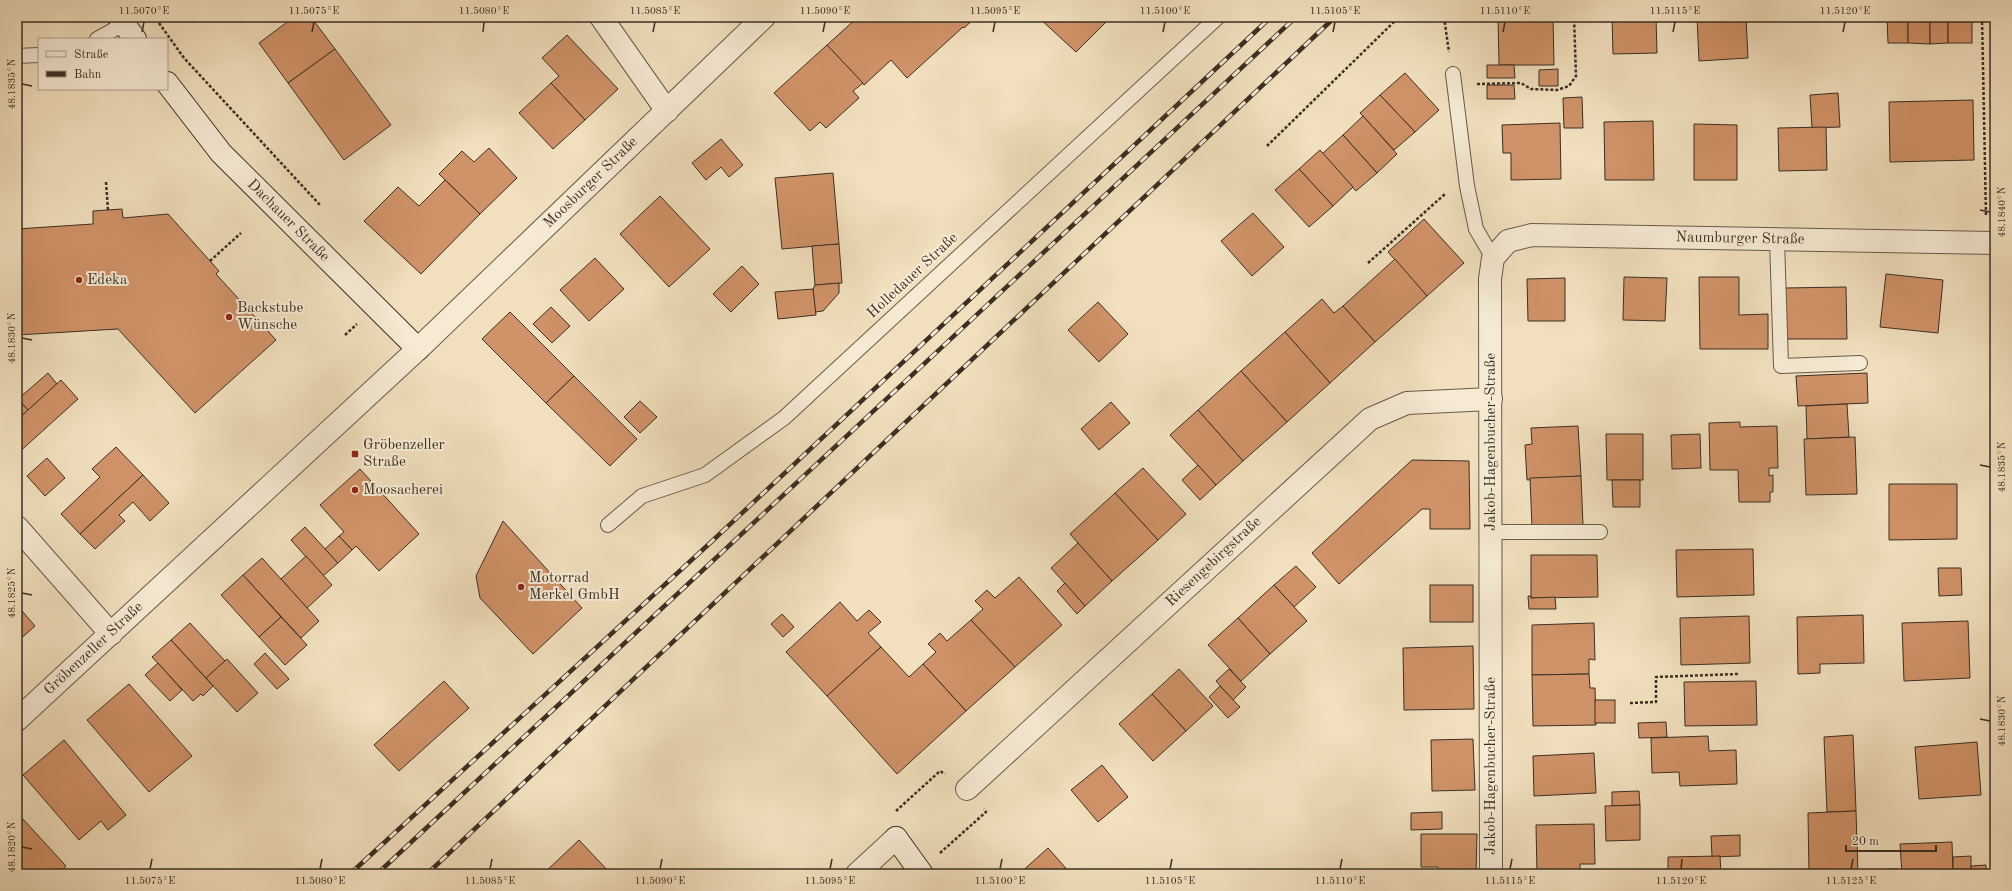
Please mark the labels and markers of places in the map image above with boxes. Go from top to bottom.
place label: Edeka [87,273,128,288]
marker: Edeka [74,275,84,285]
place label: Backstube Wünsche [237,301,304,333]
marker: Backstube Wünsche [224,312,234,322]
place label: Gröbenzeller Straße [363,438,445,470]
marker: Gröbenzeller Straße [350,449,360,459]
place label: Moosacherei [363,483,443,498]
marker: Moosacherei [350,485,360,495]
place label: Motorrad Merkel GmbH [529,571,620,603]
marker: Motorrad Merkel GmbH [516,582,526,592]

